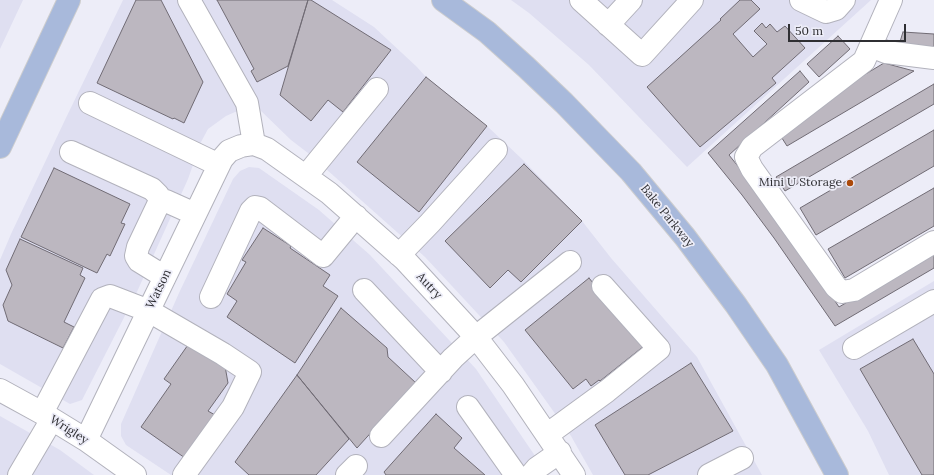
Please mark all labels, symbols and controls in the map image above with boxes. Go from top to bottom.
scale bar [790,16,908,42]
text: 50 m [795,23,823,38]
place label: Mini U Storage [759,176,842,190]
marker: Mini U Storage [845,178,855,188]
street label: Bake Parkway [637,182,697,250]
street label: Watson [143,267,175,311]
street label: Autry [413,270,445,302]
street label: Wrigley [47,412,91,448]

